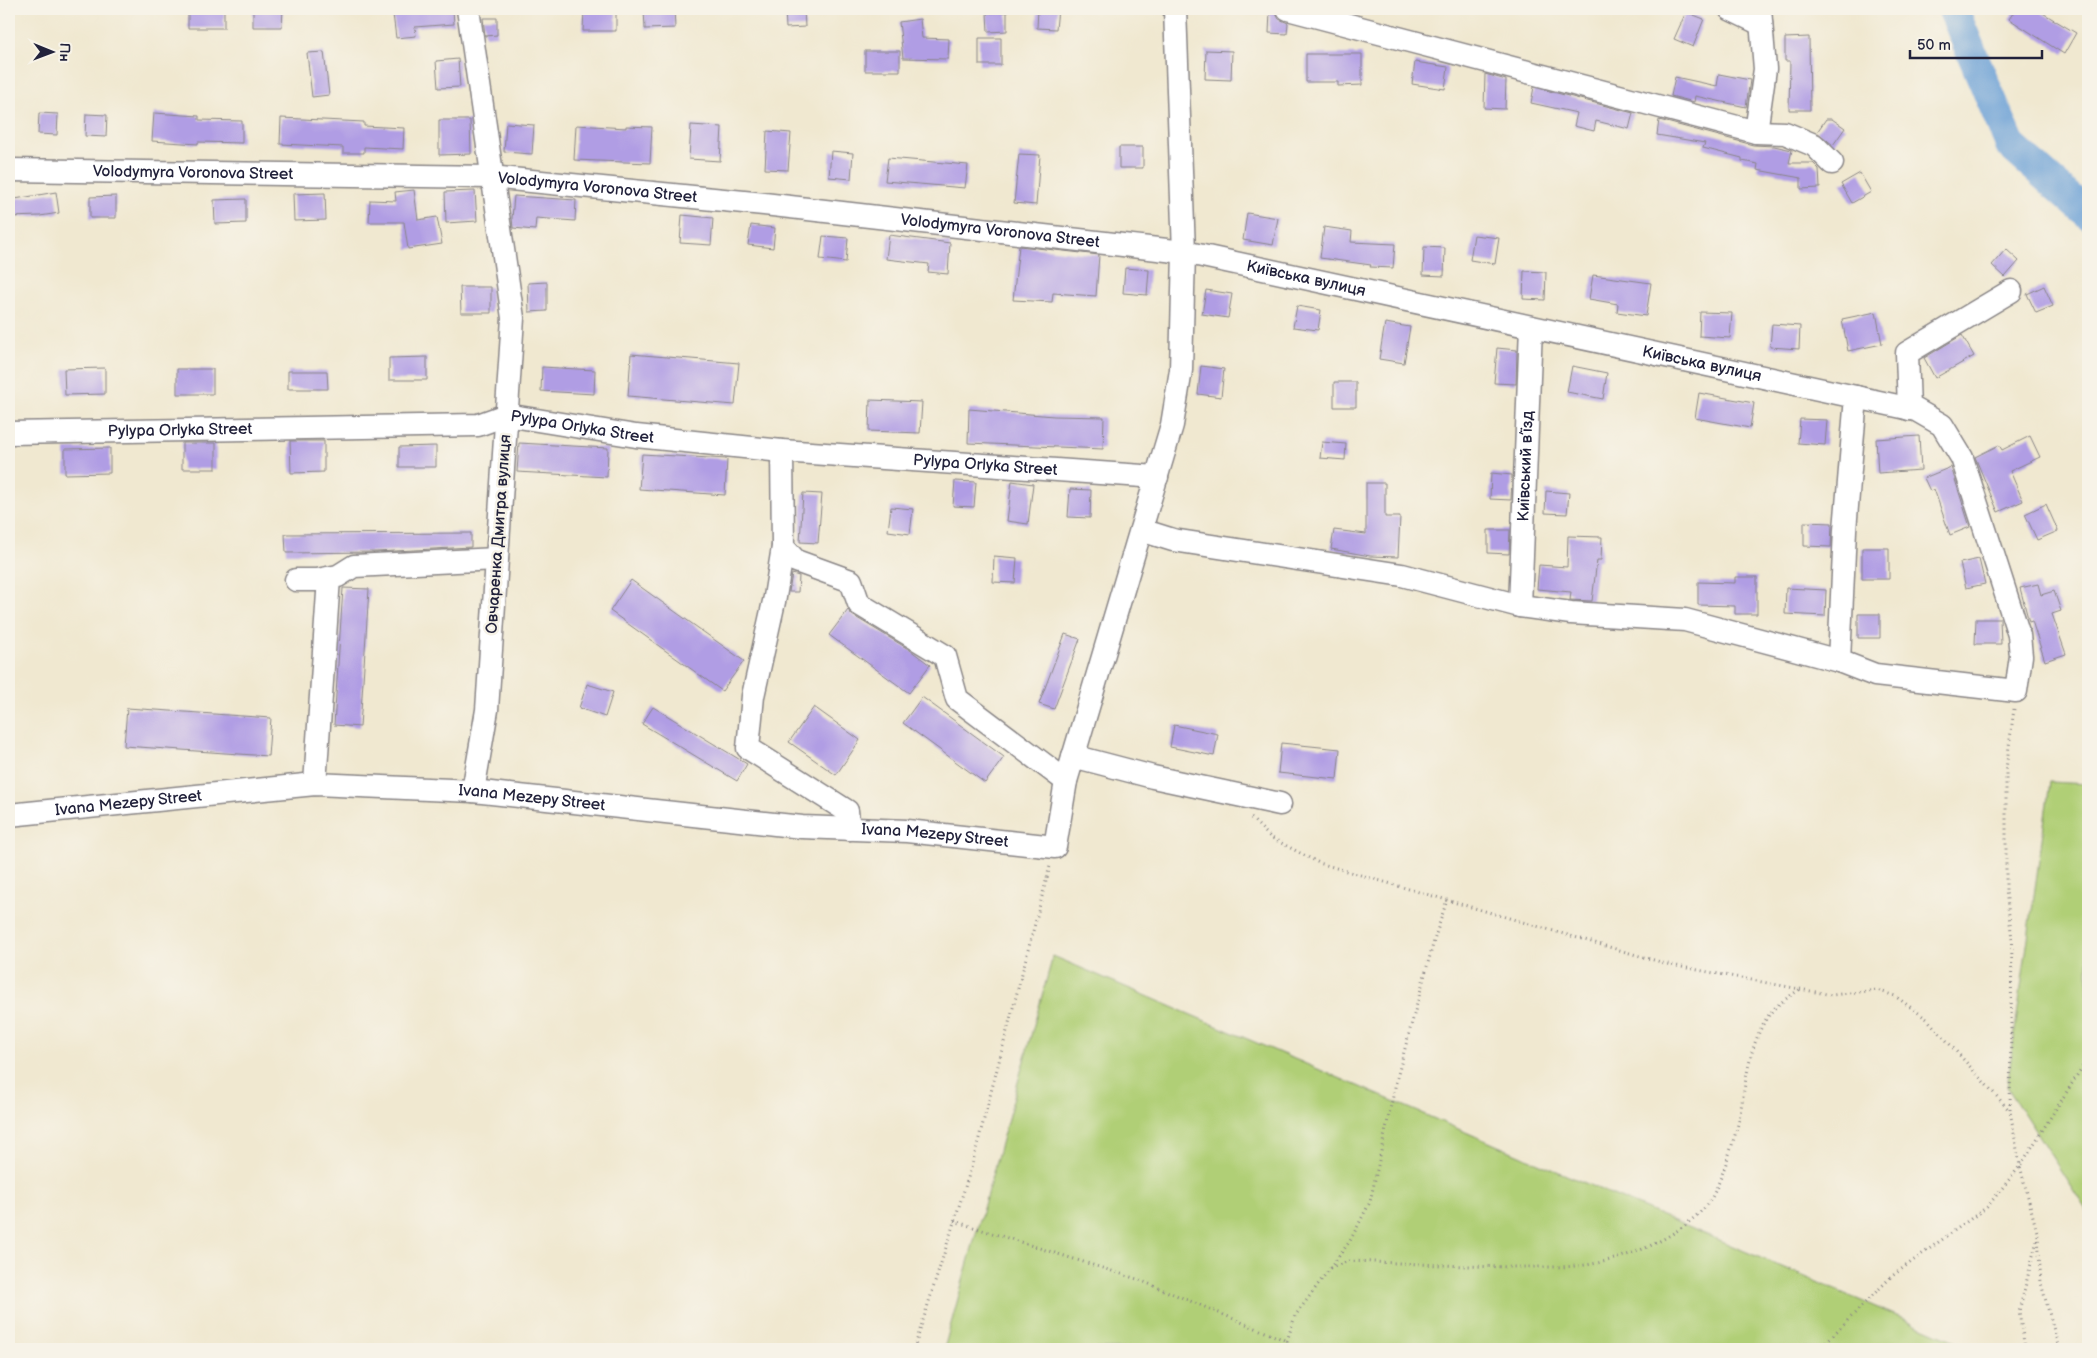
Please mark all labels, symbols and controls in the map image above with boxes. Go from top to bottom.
north arrow [28,28,78,78]
scale bar [1910,28,2042,60]
text: 50 m [1917,36,1951,55]
text: Пн [56,43,73,62]
street label: Volodymyra Voronova Street [93,162,293,184]
street label: Volodymyra Voronova Street [497,168,698,207]
street label: Volodymyra Voronova Street [899,210,1101,252]
street label: Київська вулиця [1245,256,1368,300]
street label: Київська вулиця [1641,342,1763,386]
street label: Pylypa Orlyka Street [509,406,655,447]
street label: Київський в’їзд [1514,410,1537,522]
street label: Pylypa Orlyka Street [107,419,253,441]
street label: Овчаренка Дмитра вулиця [483,434,515,634]
street label: Pylypa Orlyka Street [912,451,1058,480]
street label: Ivana Mezepy Street [458,781,606,815]
street label: Ivana Mezepy Street [54,786,203,820]
street label: Ivana Mezepy Street [861,820,1009,851]

